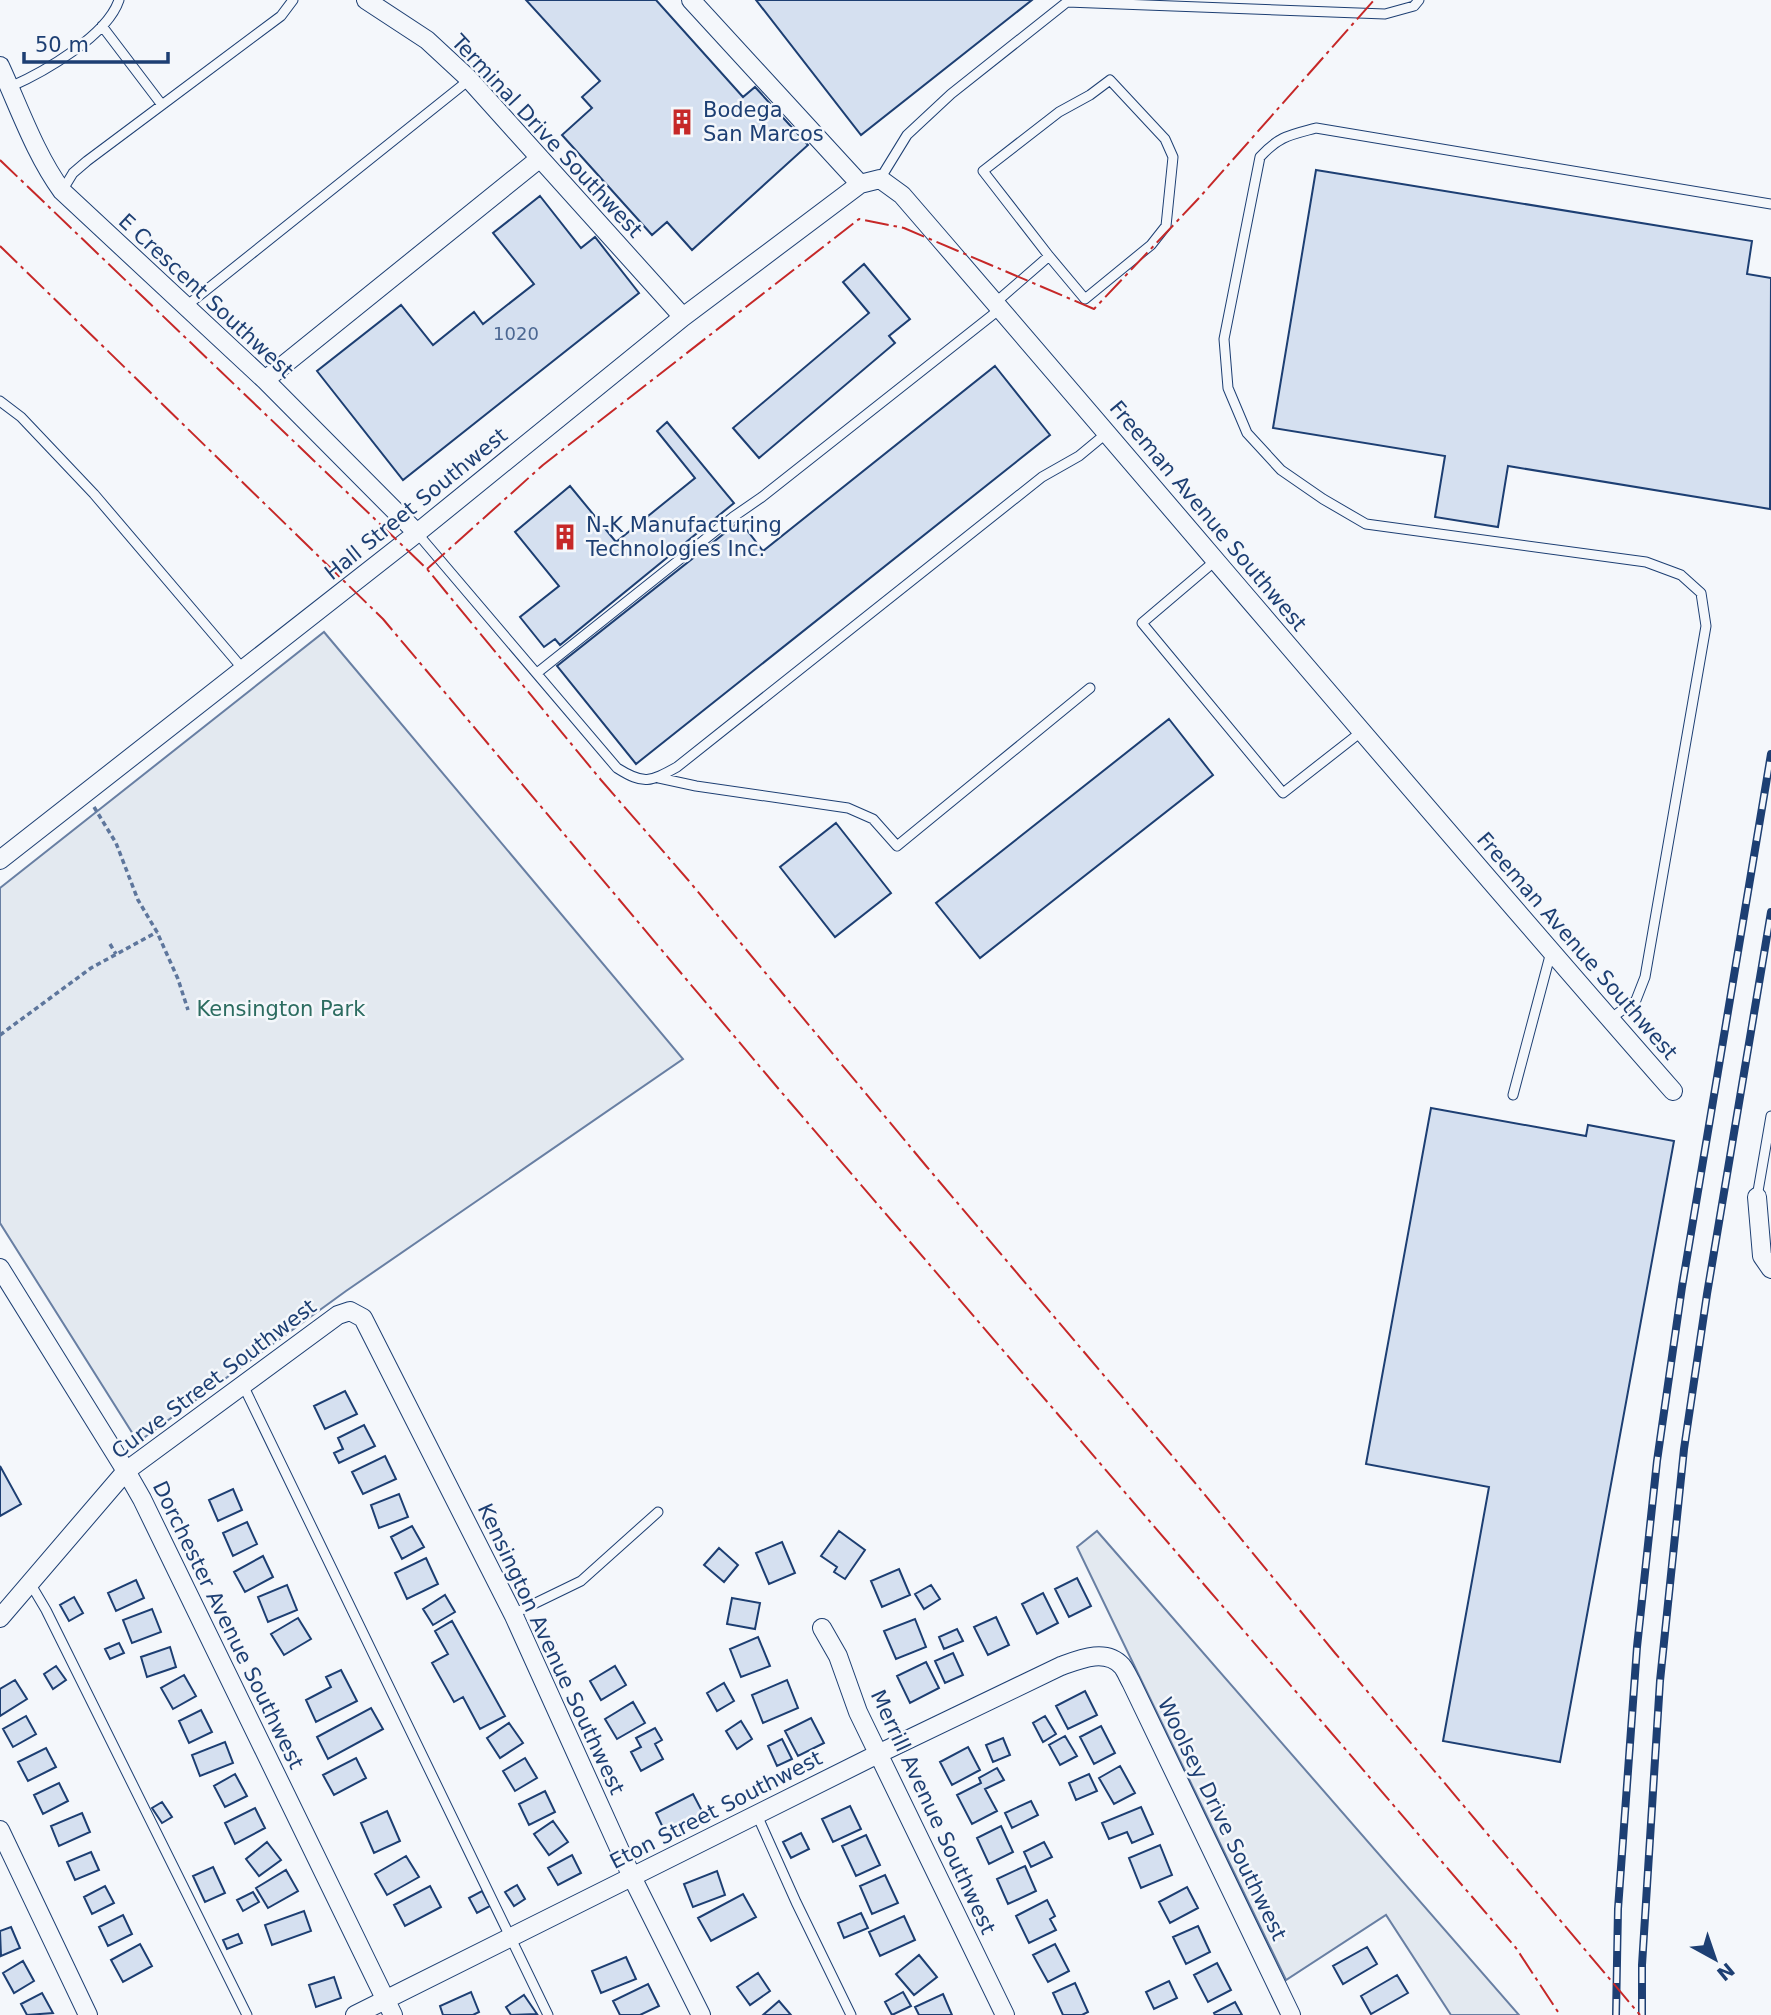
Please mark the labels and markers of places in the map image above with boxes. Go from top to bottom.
place label: Bodega San Marcos [703,98,824,146]
building icon: Bodega San Marcos [667,107,697,137]
place label: N-K Manufacturing Technologies Inc. [585,513,782,561]
building icon: N-K Manufacturing Technologies Inc. [550,522,580,552]

